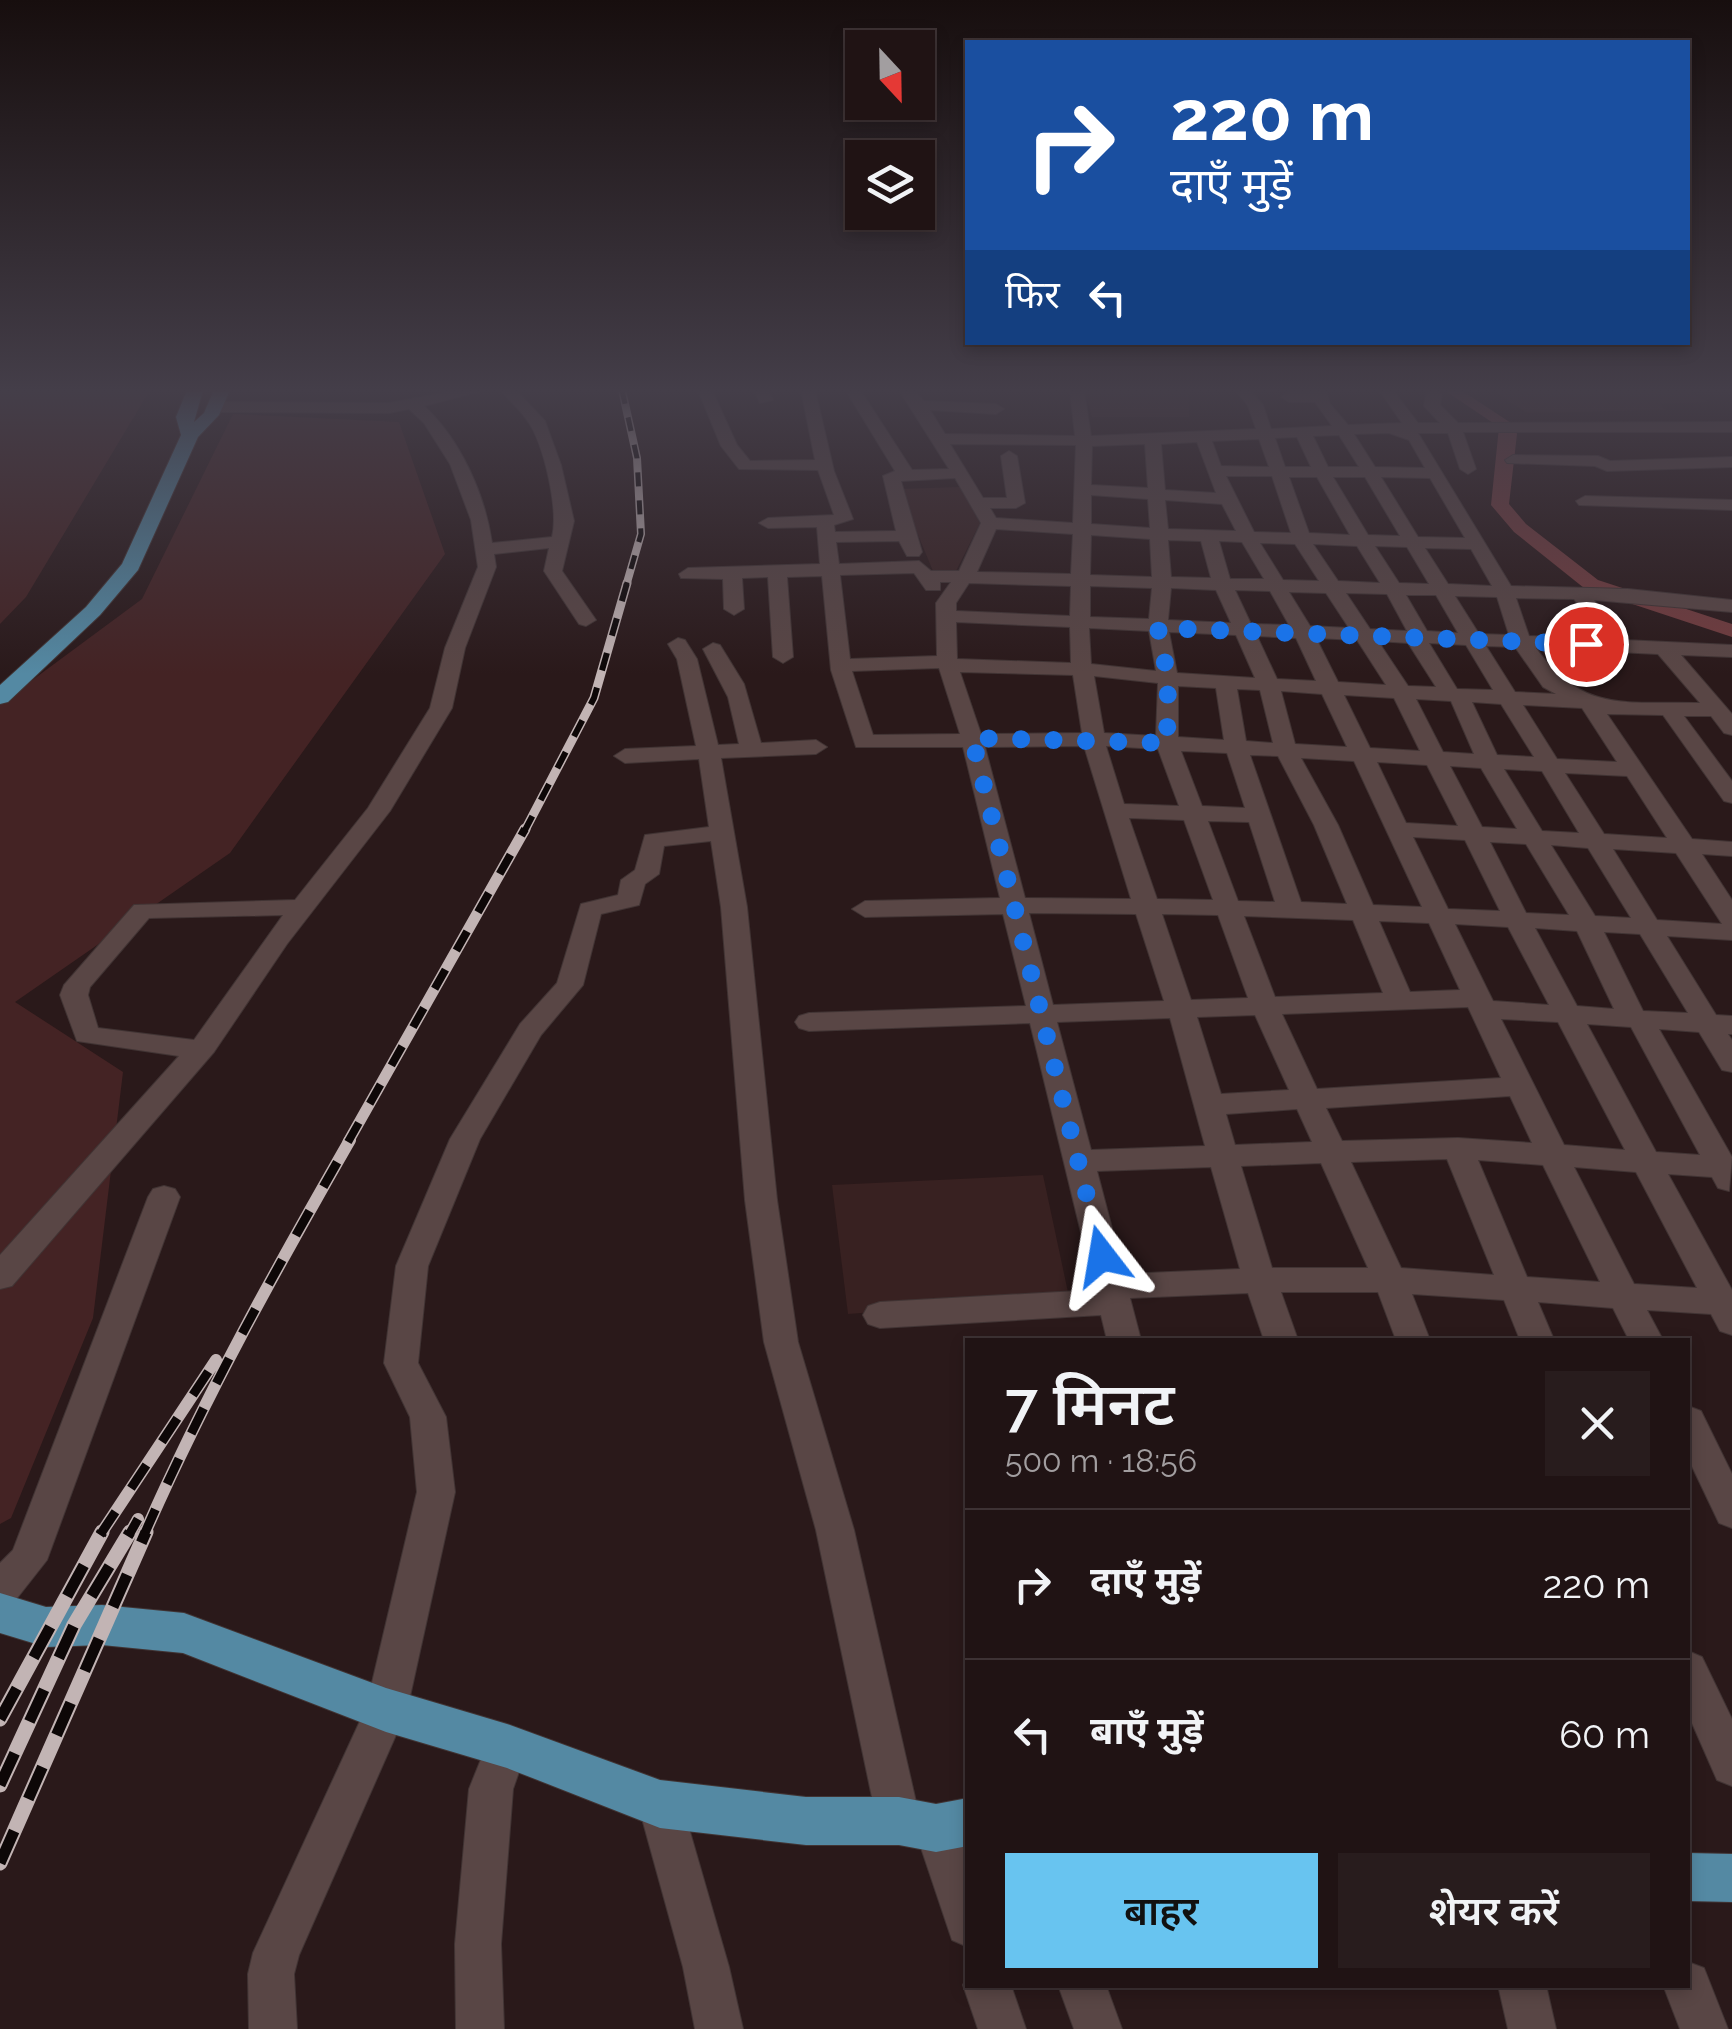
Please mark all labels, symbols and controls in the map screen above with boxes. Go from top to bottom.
north arrow [845,30,935,120]
map controls [845,30,935,230]
text: 220 m [1170,74,1374,156]
icon: right [1005,80,1135,210]
button: layers [845,140,935,230]
text: दाएँ मुड़ें [1170,158,1293,211]
icon: left [1080,270,1135,325]
text: फिर [1005,272,1060,317]
pin [1544,602,1629,687]
icon: arrive [1559,617,1614,672]
position arrow [1050,1204,1154,1308]
text: 7 मिनट [1005,1369,1175,1439]
button: close [1545,1371,1650,1476]
text: 500 m · 18:56 [1005,1442,1197,1479]
icon: right [1005,1557,1060,1612]
text: दाएँ मुड़ें [1090,1558,1201,1603]
text: 220 m [1543,1562,1650,1607]
icon: left [1005,1707,1060,1762]
text: बाएँ मुड़ें [1090,1708,1203,1753]
text: 60 m [1559,1712,1650,1757]
button: बाहर [1005,1853,1318,1968]
button: शेयर करें [1338,1853,1650,1968]

